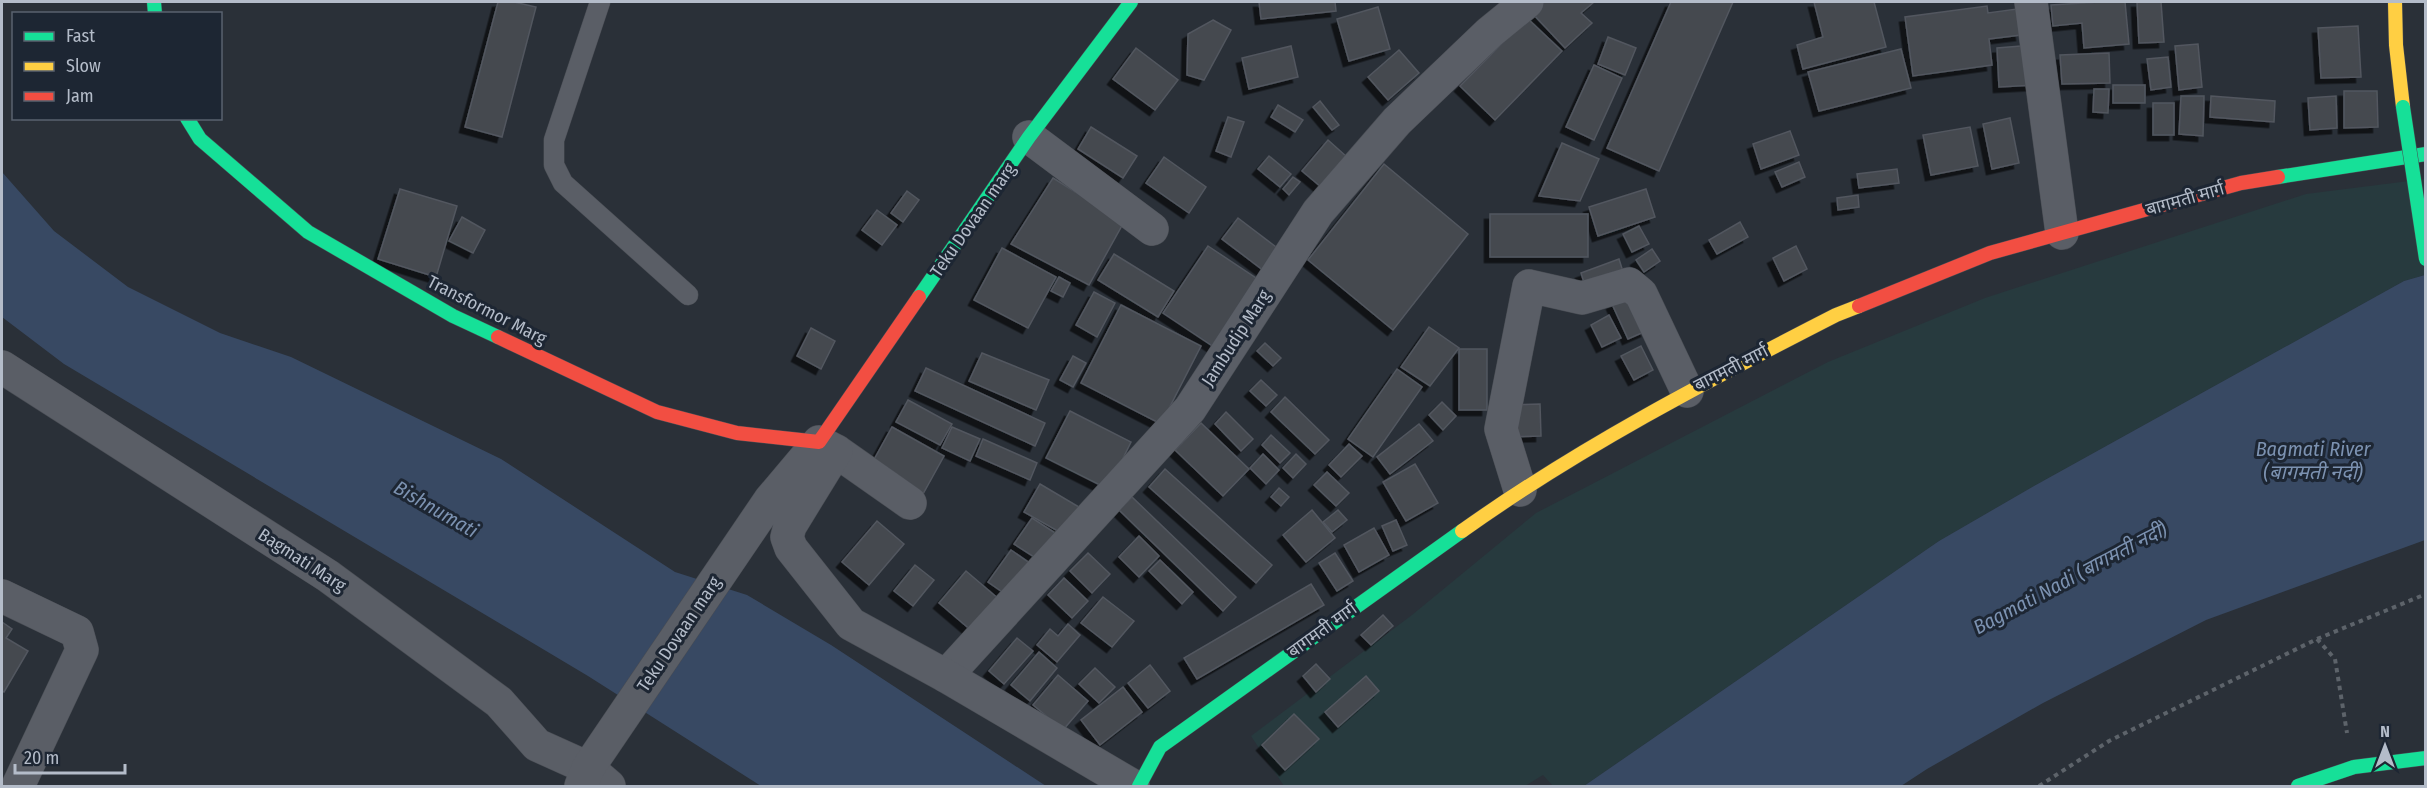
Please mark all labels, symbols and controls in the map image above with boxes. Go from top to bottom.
legend [12,12,222,120]
text: Fast [66,25,95,47]
text: Slow [66,55,101,77]
text: Jam [66,85,94,107]
street label: Teku Dovaan marg [926,158,1021,281]
street label: बागमती मार्ग [2143,177,2228,221]
street label: Transformor Marg [424,271,551,350]
street label: Jambudip Marg [1197,285,1276,390]
street label: बागमती मार्ग [1690,339,1773,396]
water label: Bagmati River (बागमती नदी) [2256,437,2371,484]
water label: Bishnumati [390,475,482,543]
water label: Bagmati Nadi (बागमती नदी) [1969,517,2171,639]
street label: Bagmati Marg [254,523,351,597]
street label: Teku Dovaan marg [632,572,726,696]
street label: बागमती मार्ग [1283,597,1362,663]
north arrow [2355,716,2415,776]
text: N [2380,722,2390,741]
scale bar [15,737,124,775]
text: 20 m [24,747,59,769]

